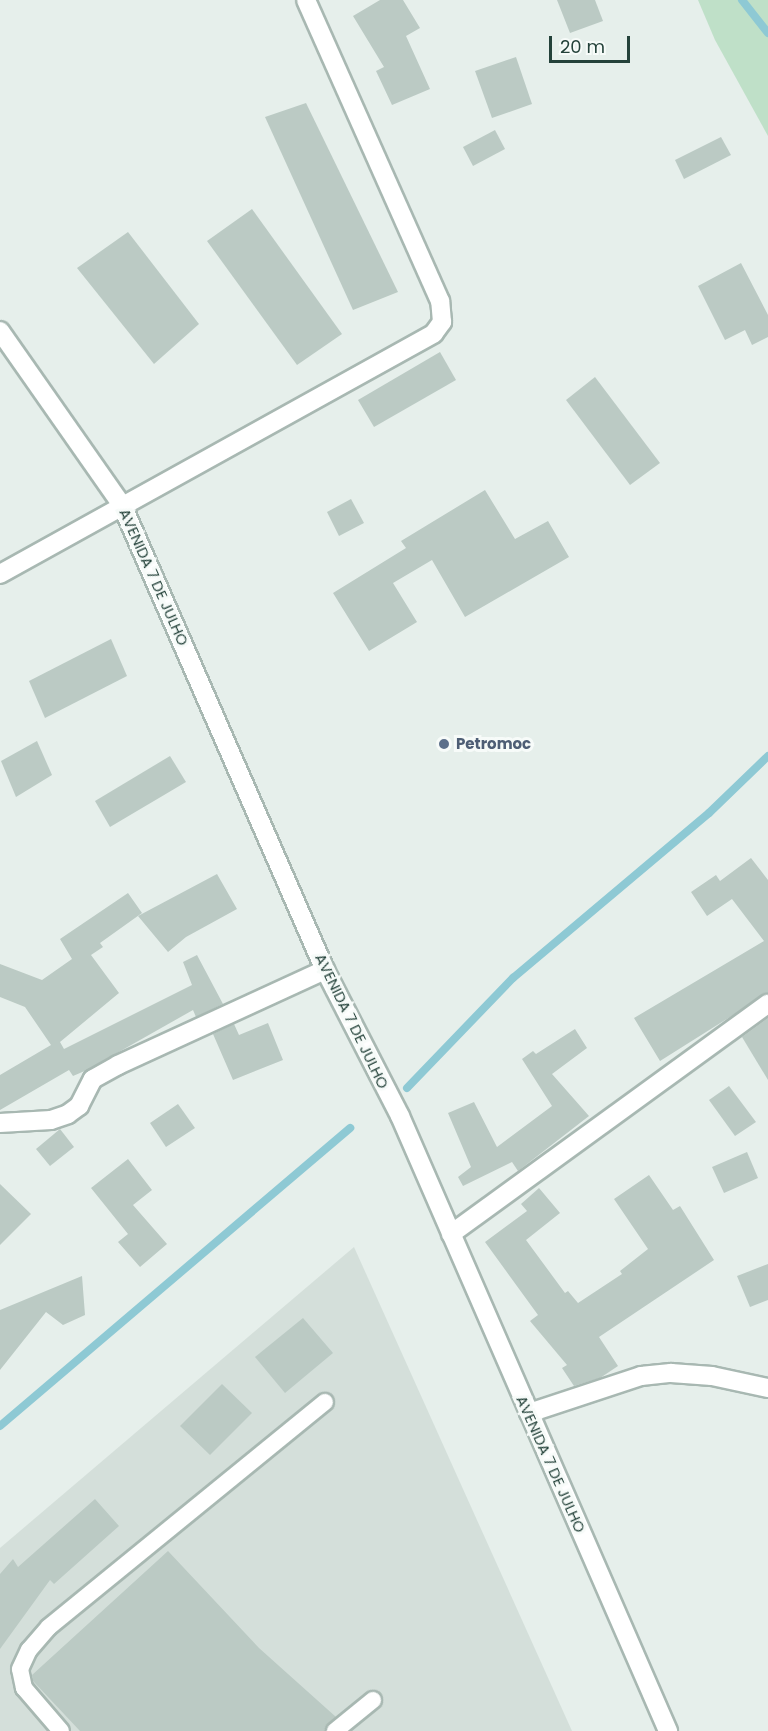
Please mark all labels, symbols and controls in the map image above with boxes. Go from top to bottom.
scale bar [552,24,633,62]
text: 20 m [560,34,605,59]
street label: AVENIDA 7 DE JULHO [116,506,192,648]
place label: Petromoc [456,735,531,753]
marker: Petromoc [437,737,451,751]
street label: AVENIDA 7 DE JULHO [311,950,393,1092]
street label: AVENIDA 7 DE JULHO [513,1393,589,1535]

